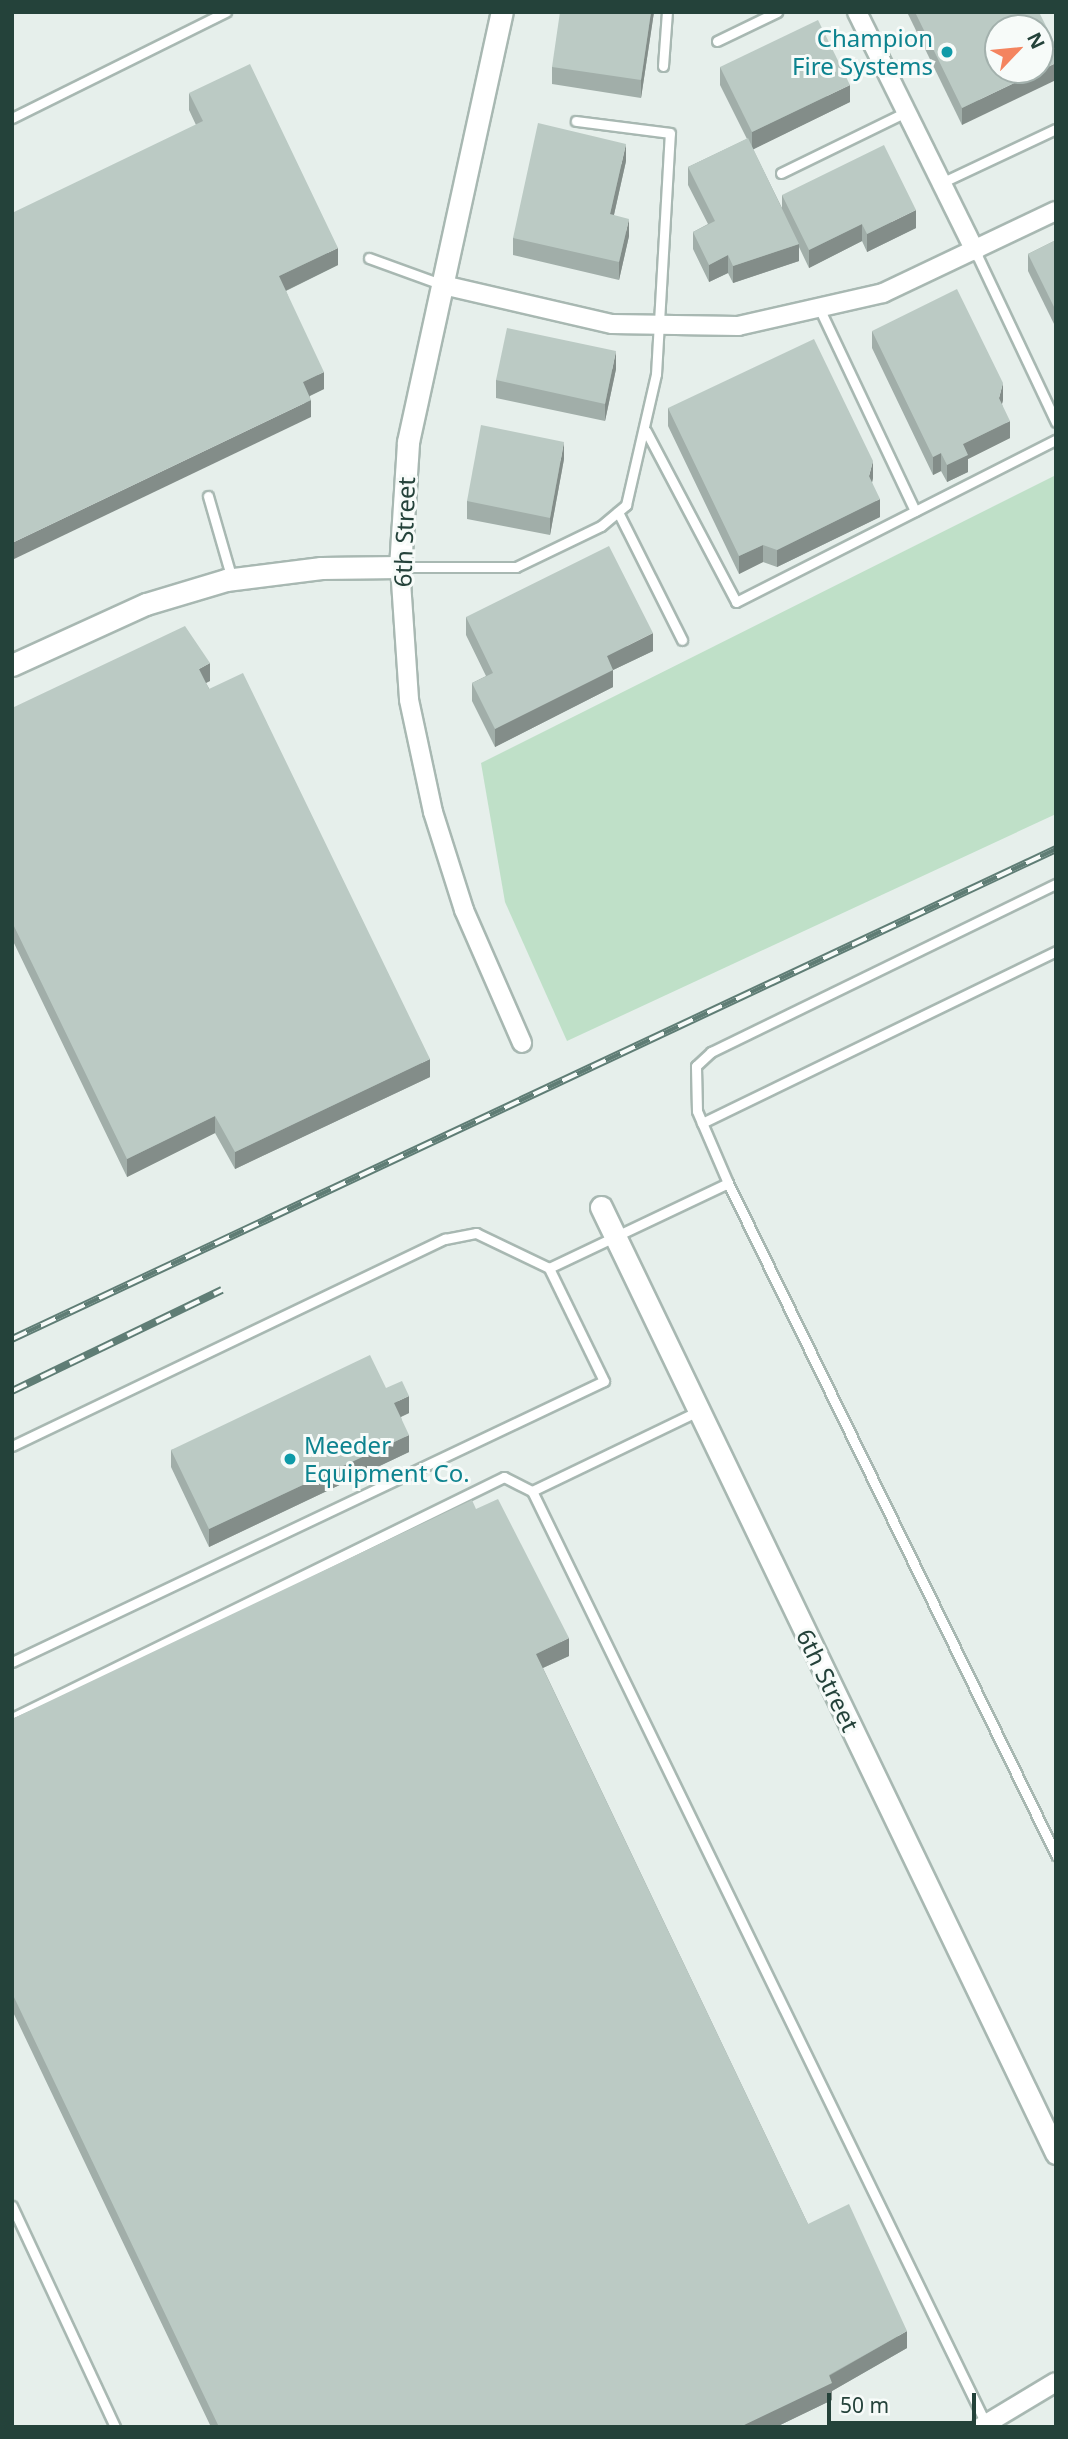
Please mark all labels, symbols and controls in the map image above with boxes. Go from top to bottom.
north arrow [984,14,1054,84]
place label: Champion Fire Systems [792,24,933,80]
text: N [1021,28,1051,53]
marker: Champion Fire Systems [939,44,955,60]
street label: 6th Street [388,476,420,588]
place label: Meeder Equipment Co. [304,1431,470,1487]
marker: Meeder Equipment Co. [282,1451,298,1467]
street label: 6th Street [791,1624,865,1736]
scale bar [830,2380,979,2424]
text: 50 m [840,2391,889,2419]

